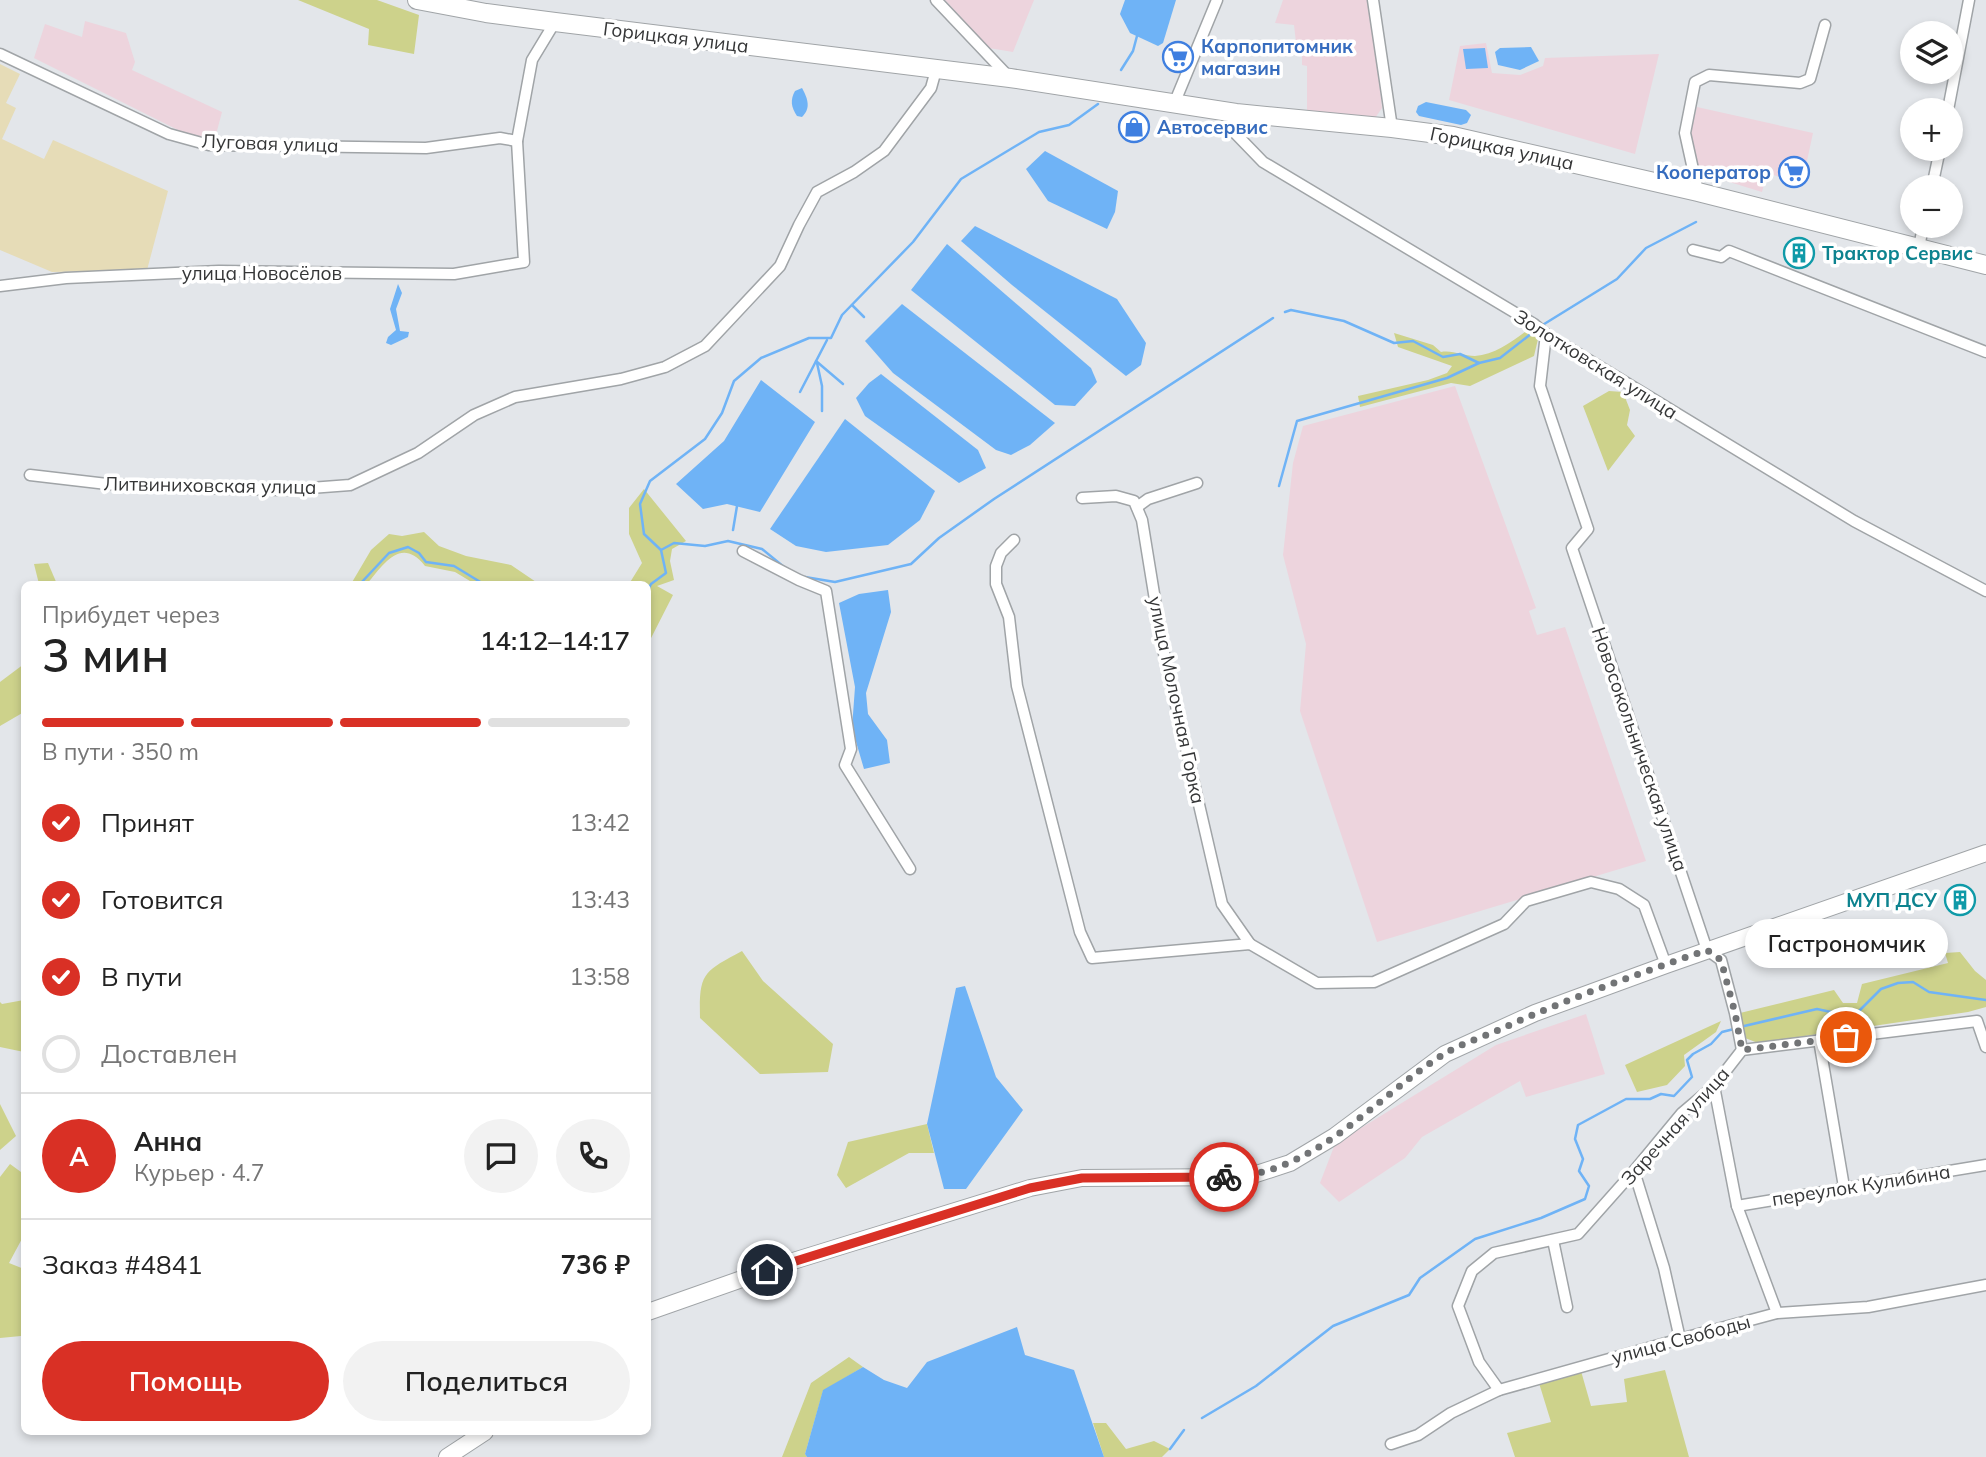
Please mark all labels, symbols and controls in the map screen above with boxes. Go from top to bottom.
street label: Горицкая улица [602,16,750,58]
map controls [1900,21,1963,238]
button: layers [1900,21,1963,84]
place label: Карпопитомник магазин [1201,34,1353,80]
supermarket icon: Карпопитомник магазин [1161,40,1195,74]
button: + [1900,98,1963,161]
shop icon: Автосервис [1117,110,1151,144]
place label: Автосервис [1157,115,1268,139]
street label: Горицкая улица [1428,121,1576,175]
street label: Луговая улица [201,129,339,157]
supermarket icon: Кооператор [1777,155,1811,189]
place label: Кооператор [1656,160,1771,184]
button: − [1900,175,1963,238]
building icon: Трактор Сервис [1782,236,1816,270]
place label: Трактор Сервис [1822,241,1973,265]
street label: улица Новосёлов [182,261,342,285]
street label: Золотковская улица [1510,304,1682,424]
street label: Литвиниховская улица [103,471,317,499]
street label: улица Молочная Горка [1143,594,1211,806]
text: Прибудет через [42,600,220,629]
text: 14:12–14:17 [480,624,630,657]
street label: Новосокольническая улица [1587,624,1693,874]
text: 3 мин [42,626,169,684]
text: В пути · 350 m [42,737,199,766]
icon: check [42,804,80,842]
text: Принят [101,806,194,839]
text: 13:42 [570,808,630,837]
icon: check [42,881,80,919]
text: Готовится [101,883,224,916]
building icon: МУП ДСУ [1943,883,1977,917]
text: 13:43 [570,885,630,914]
place label: МУП ДСУ [1846,888,1938,912]
callout: Гастрономчик [1744,918,1948,967]
text: Гастрономчик [1768,929,1925,958]
icon: check [42,958,80,996]
text: В пути [101,960,182,993]
text: 13:58 [570,962,630,991]
pin [1816,1007,1876,1067]
icon: bag [1827,1018,1865,1056]
text: Доставлен [101,1037,238,1070]
street label: Заречная улица [1616,1062,1734,1190]
button: chat [464,1119,538,1193]
button: phone [556,1119,630,1193]
text: Анна [134,1125,202,1158]
text: А [69,1140,89,1173]
courier [1189,1142,1259,1212]
text: Курьер · 4.7 [134,1158,265,1187]
icon: bike [1205,1158,1243,1196]
street label: переулок Кулибина [1770,1159,1952,1211]
pin [737,1240,797,1300]
text: Заказ #4841 [42,1248,203,1281]
text: 736 ₽ [560,1248,630,1281]
icon: home [748,1251,786,1289]
street label: улица Свободы [1609,1309,1753,1369]
button: Помощь [42,1341,329,1421]
button: Поделиться [343,1341,630,1421]

